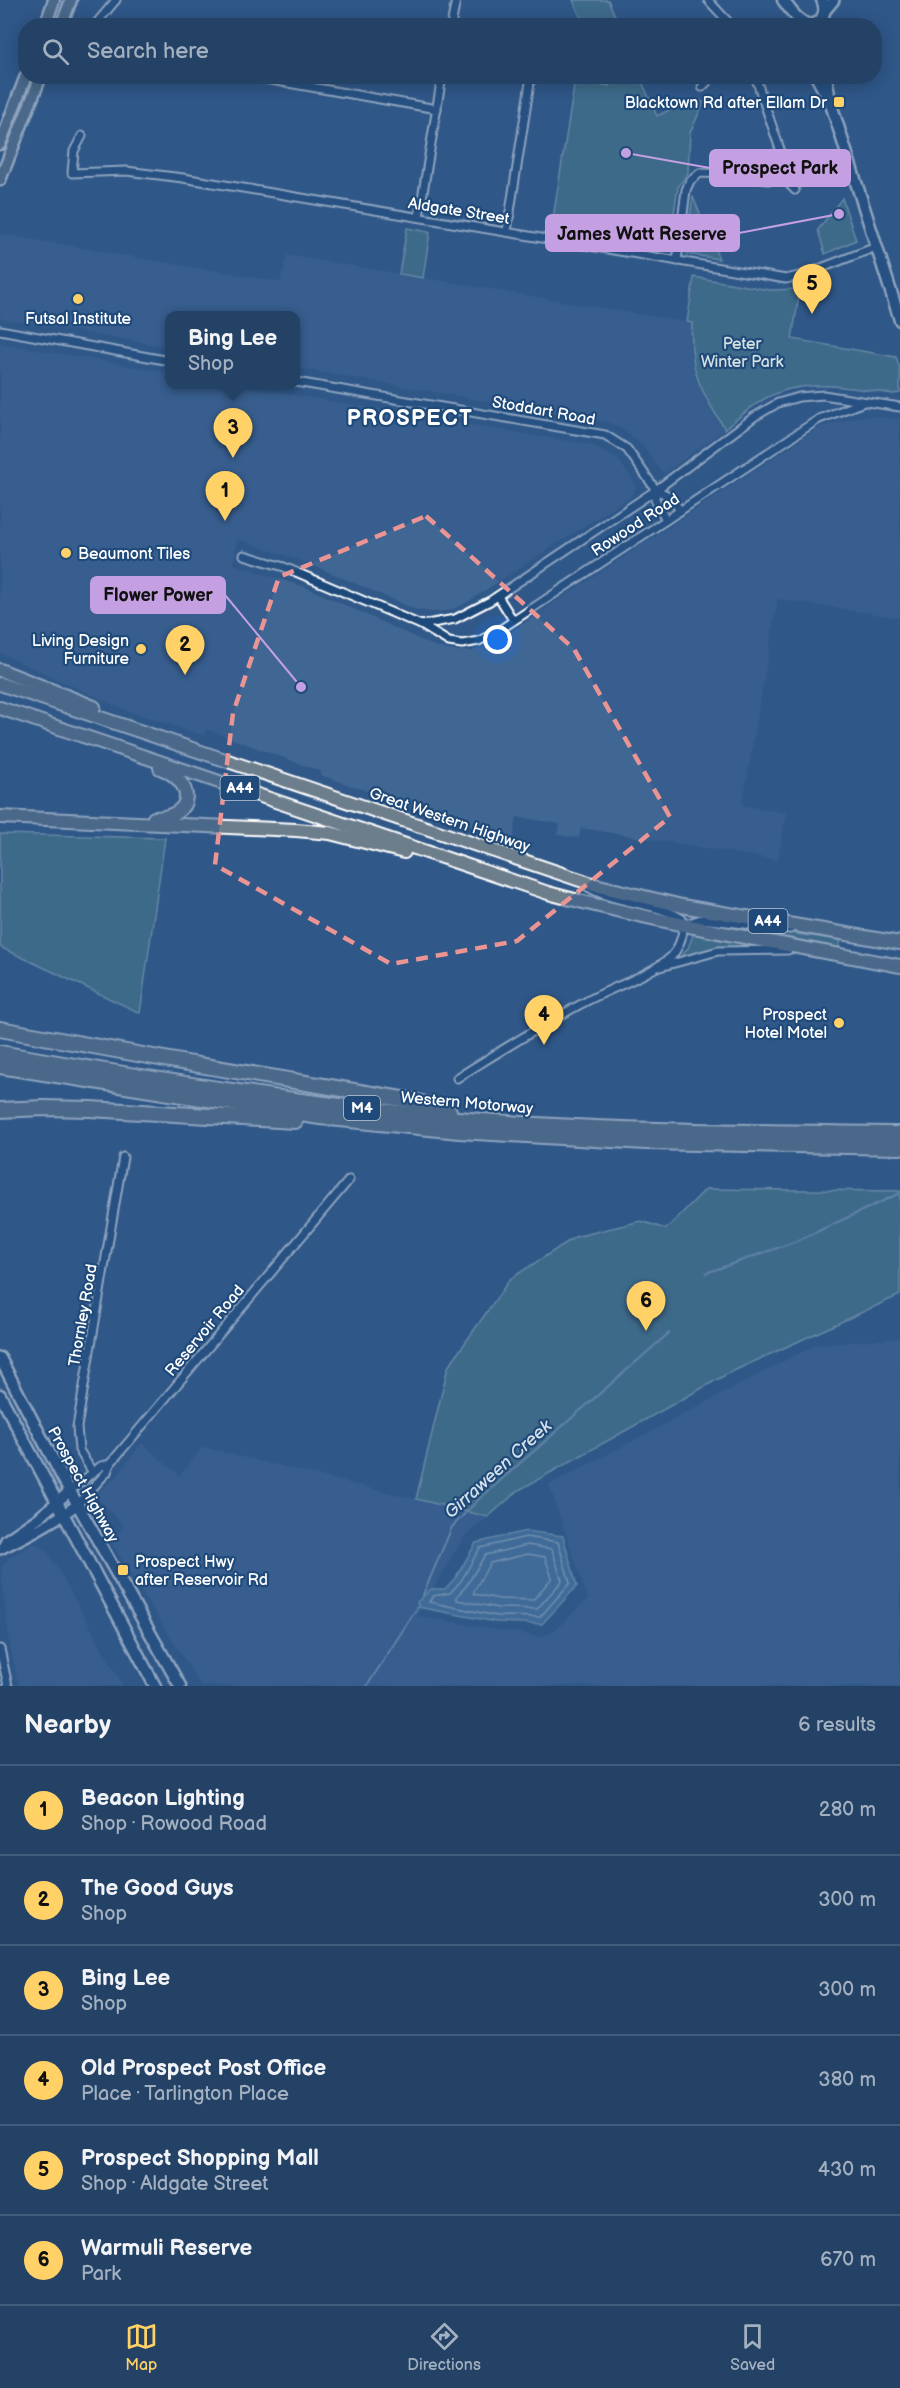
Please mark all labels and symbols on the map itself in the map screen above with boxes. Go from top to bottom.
place label: Blacktown Rd after Ellam Dr [625,94,827,113]
marker: Blacktown Rd after Ellam Dr [832,95,846,109]
callout: Prospect Park [710,150,850,186]
text: Prospect Park [722,158,839,179]
street label: Aldgate Street [407,194,511,229]
callout: James Watt Reserve [546,215,739,251]
text: James Watt Reserve [557,224,727,245]
pin: 5 [792,264,832,314]
marker: Futsal Institute [71,292,85,306]
place label: Futsal Institute [25,310,132,329]
park label: Peter Winter Park [701,335,784,372]
street label: Stoddart Road [491,393,597,430]
district label: PROSPECT [347,405,473,432]
pin: 3 [214,408,252,458]
pin: 1 [206,472,244,521]
street label: Rowood Road [588,490,683,561]
place label: Beaumont Tiles [78,545,190,564]
marker: Beaumont Tiles [59,546,73,560]
callout: Flower Power [91,577,225,613]
text: Flower Power [103,585,214,606]
your location [483,625,512,654]
pin: 2 [166,626,204,675]
place label: Living Design Furniture [32,632,130,669]
marker: Living Design Furniture [134,642,148,656]
road number: A44 [220,776,260,800]
street label: Great Western Highway [367,784,533,857]
road number: A44 [748,909,788,933]
pin: 4 [524,996,564,1045]
place label: Prospect Hotel Motel [744,1006,827,1043]
marker: Prospect Hotel Motel [832,1016,846,1030]
street label: Western Motorway [400,1088,535,1119]
road number: M4 [344,1096,380,1120]
street label: Thornley Road [65,1262,102,1368]
street label: Reservoir Road [161,1282,249,1380]
pin: 6 [626,1282,666,1331]
water label: Girraween Creek [440,1415,557,1523]
street label: Prospect Highway [43,1424,123,1547]
place label: Prospect Hwy after Reservoir Rd [135,1553,268,1590]
marker: Prospect Hwy after Reservoir Rd [116,1563,130,1577]

